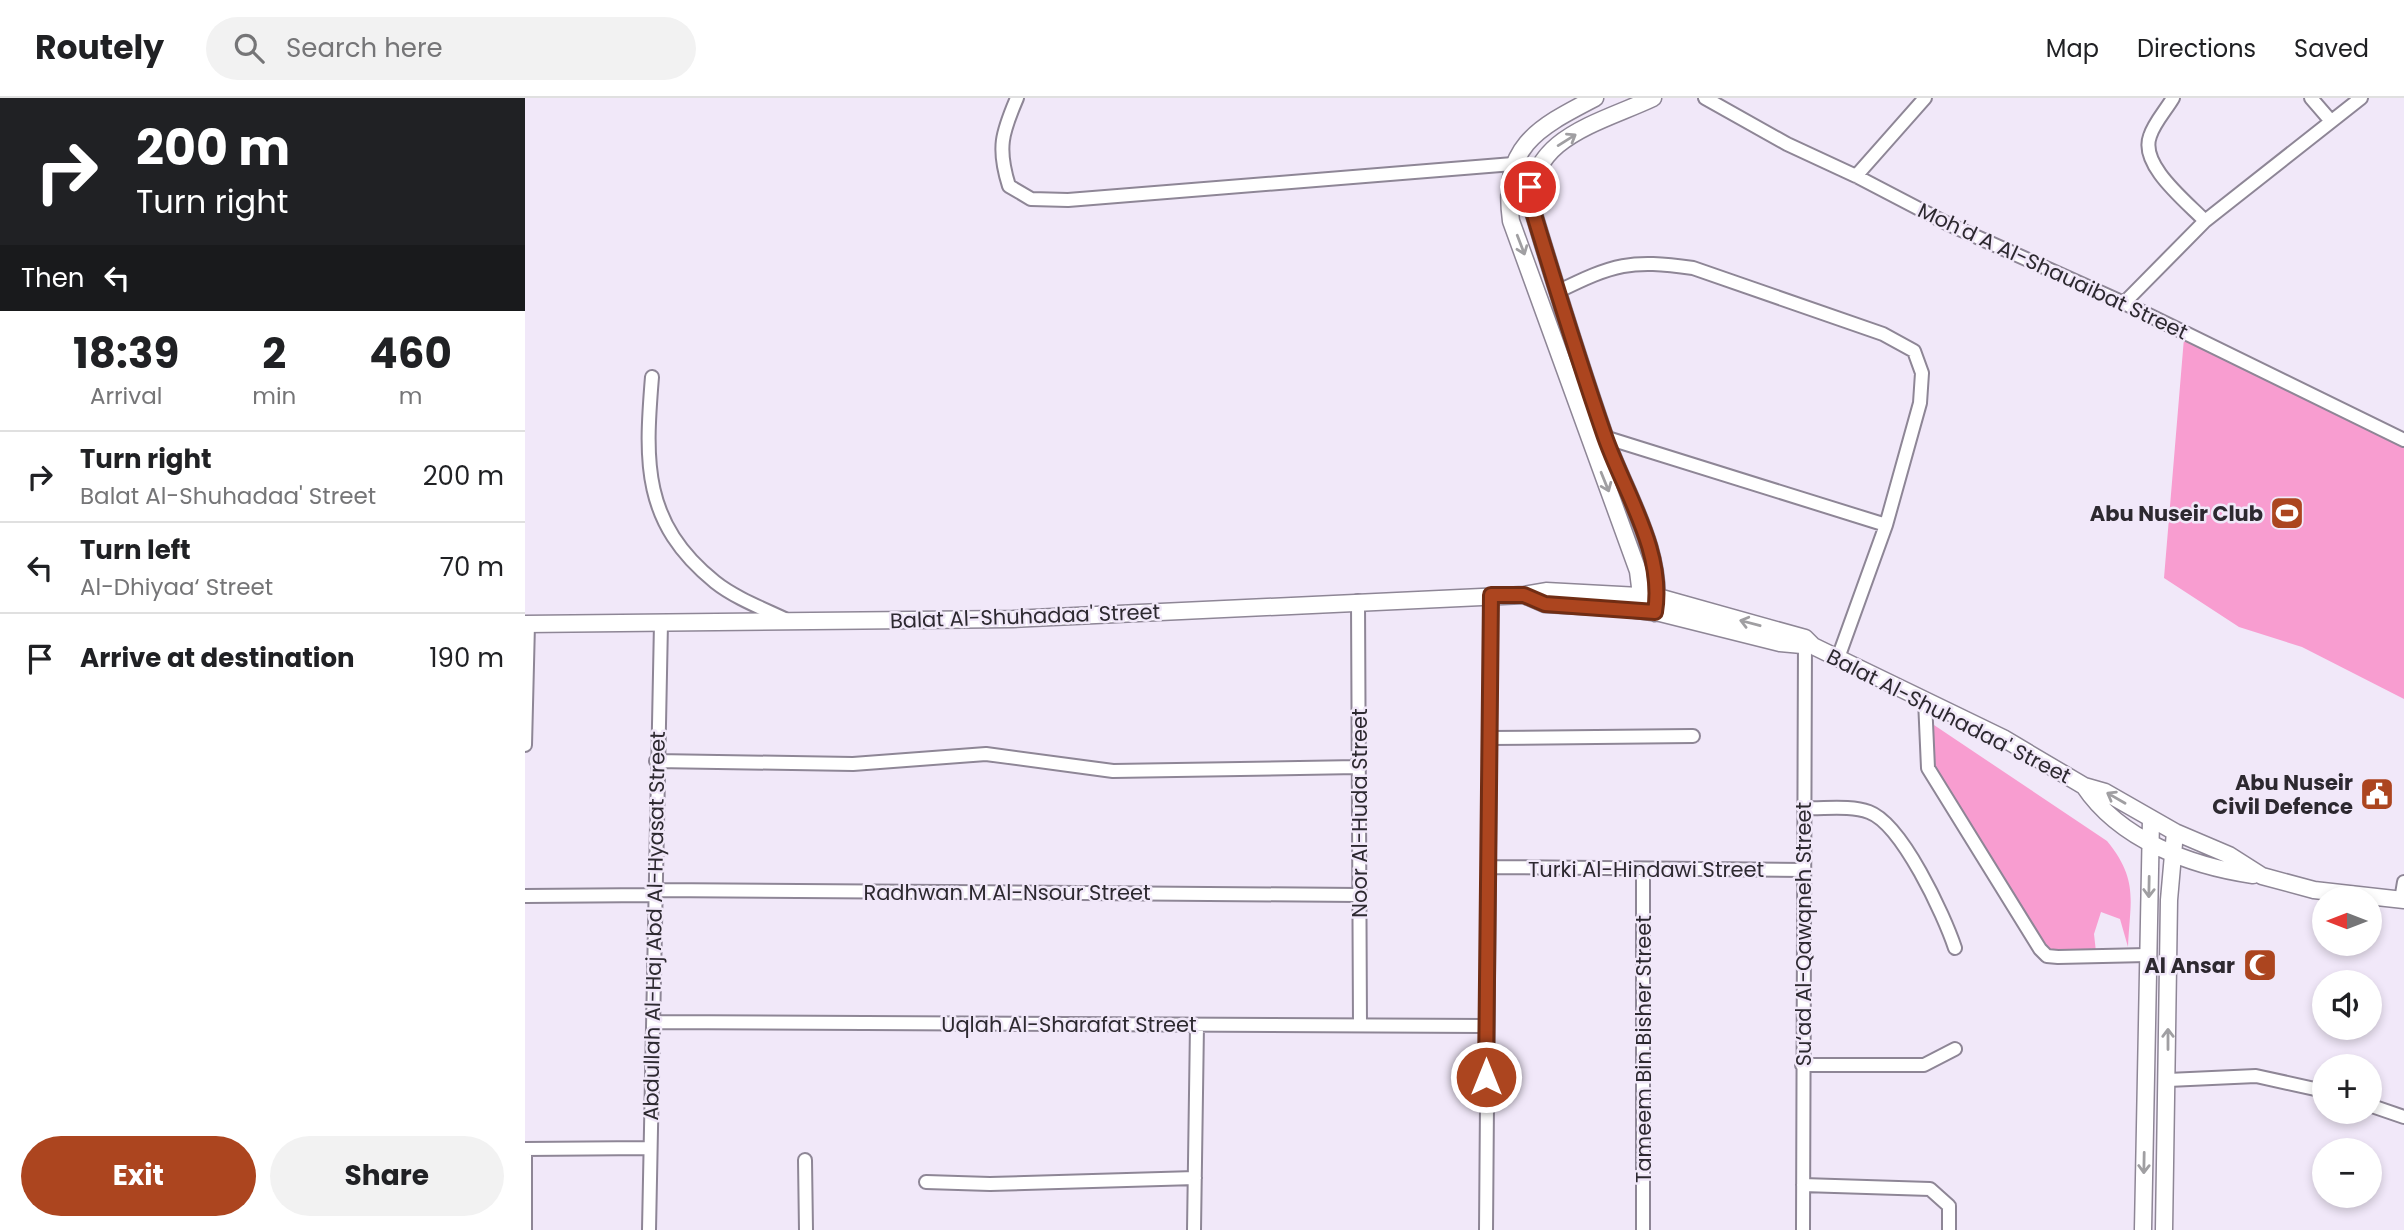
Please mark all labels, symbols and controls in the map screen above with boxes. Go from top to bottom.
search box [206,17,696,80]
text: Routely [35,24,164,71]
icon: search [230,29,268,67]
text: Search here [286,30,443,66]
text: Map [2046,32,2099,65]
text: Directions [2137,32,2256,65]
text: Saved [2294,32,2369,65]
text: 200 m [136,114,290,182]
icon: right [21,126,112,217]
one-way arrow [1556,132,1576,146]
pin [1500,157,1560,217]
icon: arrive [1511,168,1549,206]
text: Turn right [136,179,288,224]
street label: Moh'd A Al-Shauaibat Street [1913,196,2193,346]
one-way arrow [1515,233,1528,255]
icon: left [98,259,136,297]
text: Then [21,260,84,296]
text: 18:39 [73,324,179,383]
text: 2 [262,324,286,383]
text: 460 [369,324,452,383]
text: Arrival [90,380,162,412]
text: min [252,380,296,412]
text: m [399,380,423,412]
text: Turn right [80,441,212,477]
icon: right [21,458,59,496]
text: 200 m [423,458,504,494]
one-way arrow [1600,471,1613,492]
text: Balat Al-Shuhadaa' Street [80,480,376,512]
sports icon: Abu Nuseir Club [2268,494,2306,532]
place label: Abu Nuseir Club [2090,499,2263,528]
text: Turn left [80,532,191,568]
icon: left [21,549,59,587]
text: 70 m [440,549,504,585]
text: Al-Dhiyaa‘ Street [80,571,273,603]
street label: Balat Al-Shuhadaa' Street [889,597,1161,635]
one-way arrow [1740,615,1762,628]
icon: arrive [21,640,59,678]
text: Arrive at destination [80,640,355,676]
text: 190 m [429,640,504,676]
street label: Balat Al-Shuhadaa' Street [1822,642,2076,790]
street label: Noor Al-Huda Street [1345,708,1374,918]
street label: Abdullah Al-Haj Abd Al-Hyasat Street [636,731,672,1121]
place label: Abu Nuseir Civil Defence [2212,768,2353,821]
public building icon: Abu Nuseir Civil Defence [2358,775,2396,813]
one-way arrow [2106,791,2126,805]
street label: Su‘ad Al-Qawqneh Street [1789,802,1818,1066]
street label: Turki Al-Hindawi Street [1528,855,1764,884]
one-way arrow [2143,875,2156,898]
street label: Radhwan M Al-Nsour Street [863,878,1151,907]
north arrow [2312,886,2382,956]
map controls [2312,886,2382,1208]
street label: Tameem Bin Bisher Street [1629,915,1658,1183]
mosque icon: Al Ansar [2241,946,2279,984]
place label: Al Ansar [2144,951,2235,980]
button: sound [2312,970,2382,1040]
street label: Uqlah Al-Sharafat Street [941,1010,1197,1039]
one-way arrow [2161,1028,2175,1051]
position arrow [1449,1040,1523,1114]
button: + [2312,1054,2382,1124]
button: Exit [21,1136,256,1216]
button: Share [270,1136,504,1216]
button: − [2312,1138,2382,1208]
one-way arrow [2137,1151,2151,1174]

